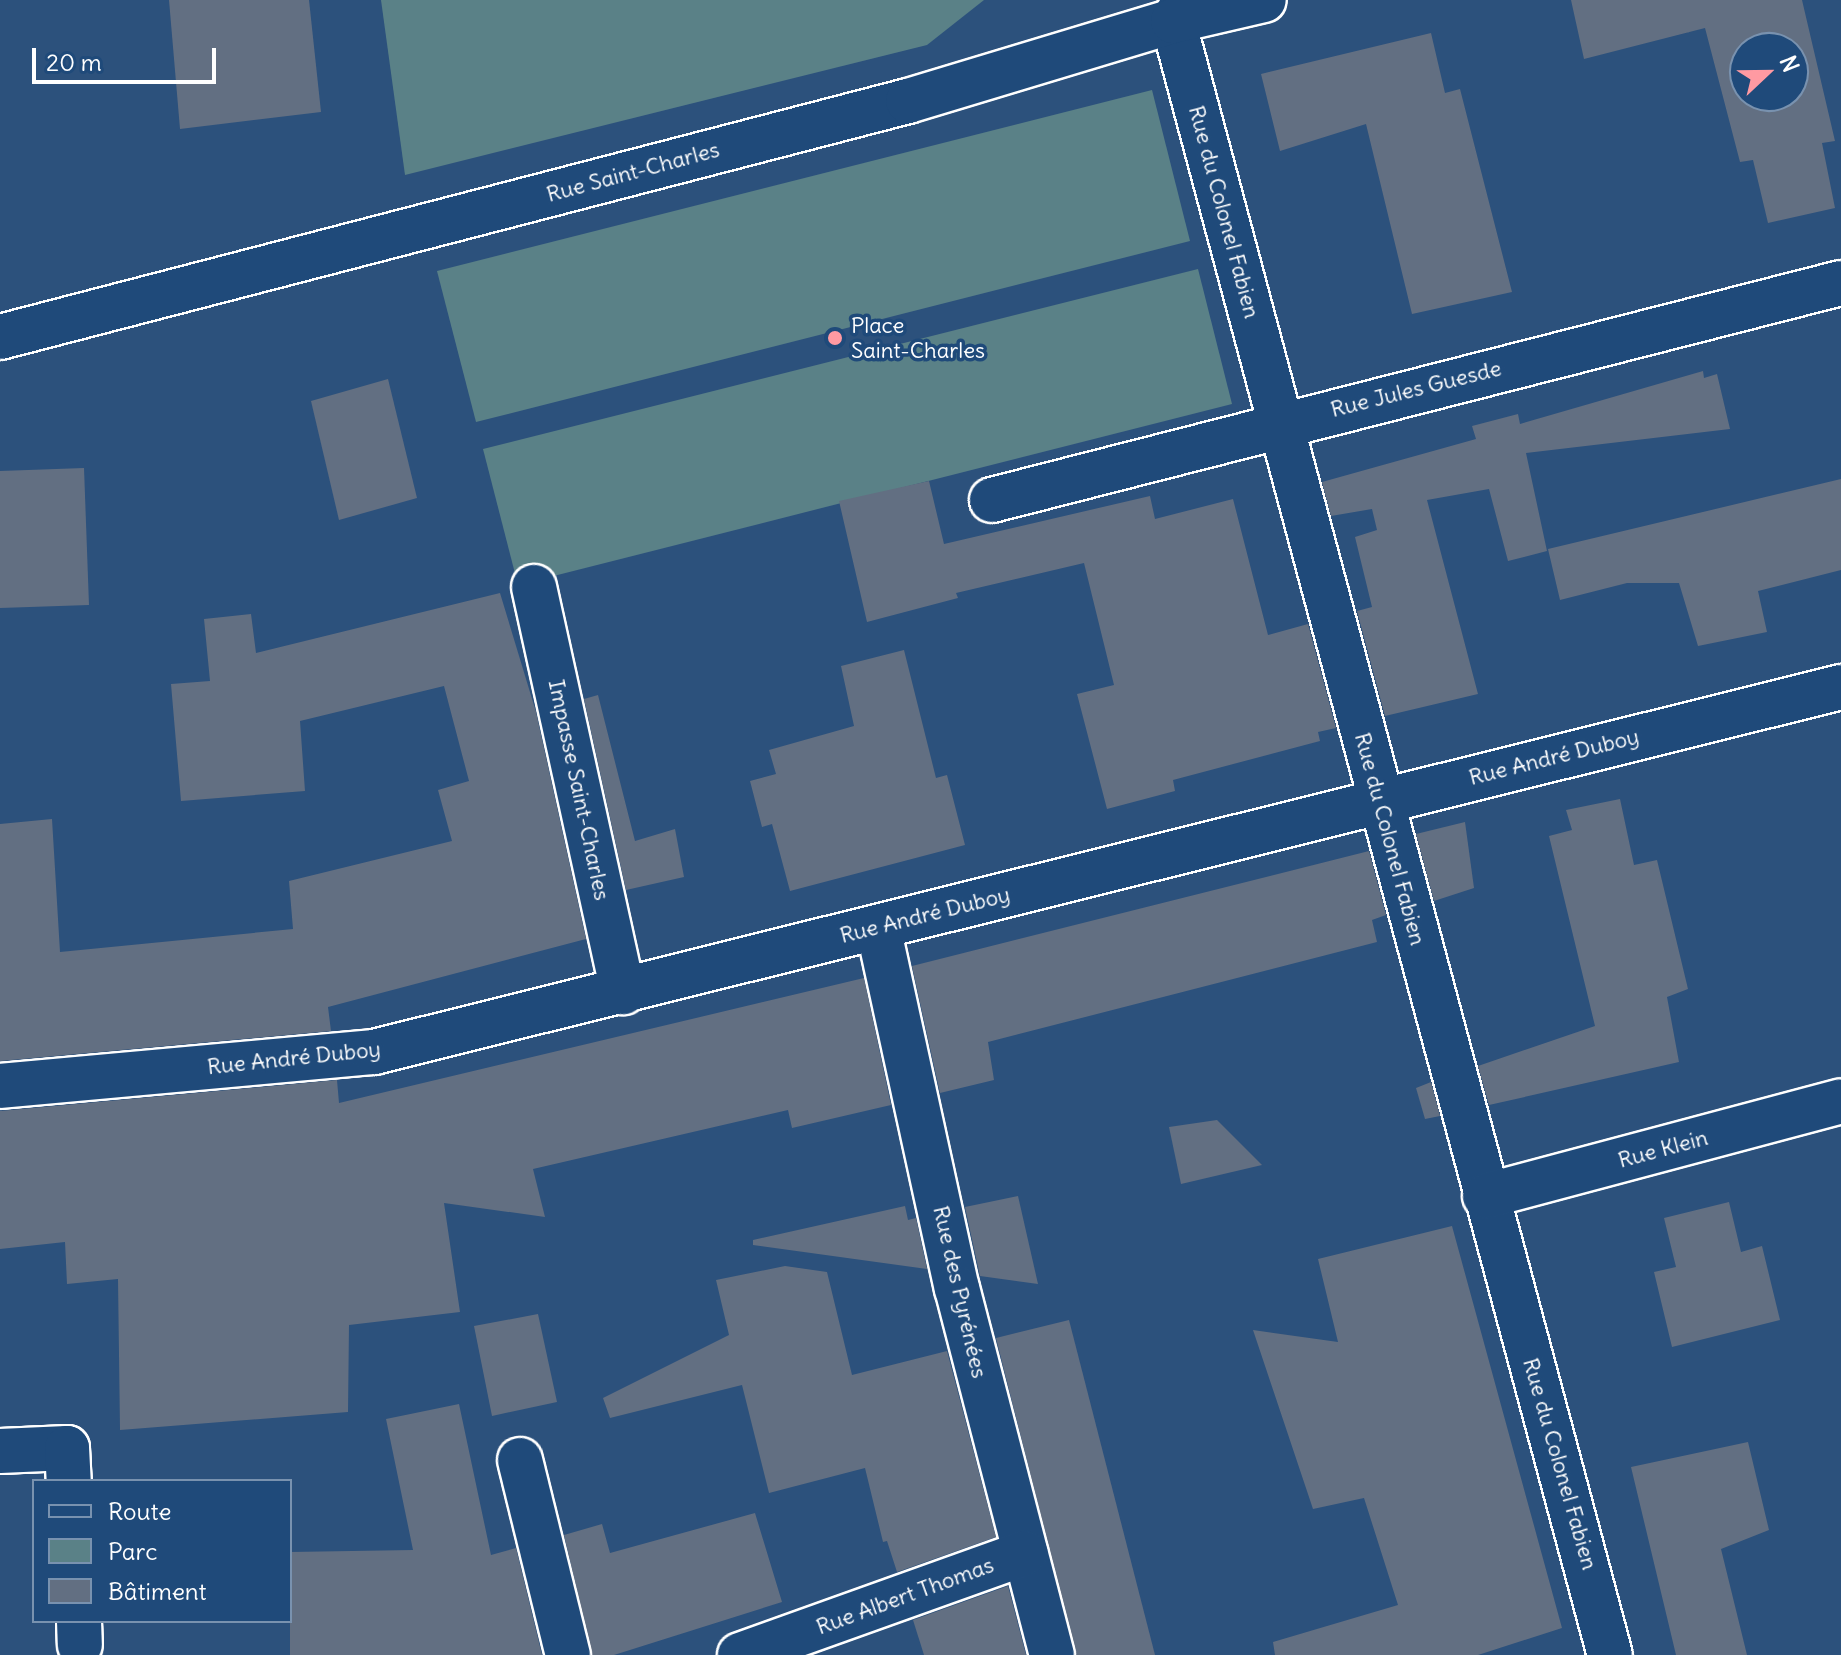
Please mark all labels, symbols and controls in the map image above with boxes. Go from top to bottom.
scale bar [36,32,220,82]
north arrow [1729,32,1809,112]
text: 20 m [46,47,102,77]
text: N [1774,51,1805,76]
street label: Rue du Colonel Fabien [1183,103,1265,321]
street label: Rue Saint-Charles [544,136,722,208]
place label: Place Saint-Charles [851,312,985,364]
marker: Place Saint-Charles [826,329,844,347]
street label: Rue Jules Guesde [1328,355,1504,423]
street label: Impasse Saint-Charles [543,677,615,903]
street label: Rue André Duboy [1466,723,1642,791]
street label: Rue du Colonel Fabien [1349,730,1431,948]
street label: Rue André Duboy [837,881,1013,949]
street label: Rue André Duboy [206,1036,382,1080]
street label: Rue Klein [1615,1124,1711,1174]
street label: Rue des Pyrénées [927,1203,993,1381]
street label: Rue du Colonel Fabien [1517,1355,1603,1573]
legend [32,1479,292,1623]
text: Route [108,1496,171,1526]
text: Parc [108,1536,157,1566]
street label: Rue Albert Thomas [813,1552,997,1640]
text: Bâtiment [108,1576,207,1606]

